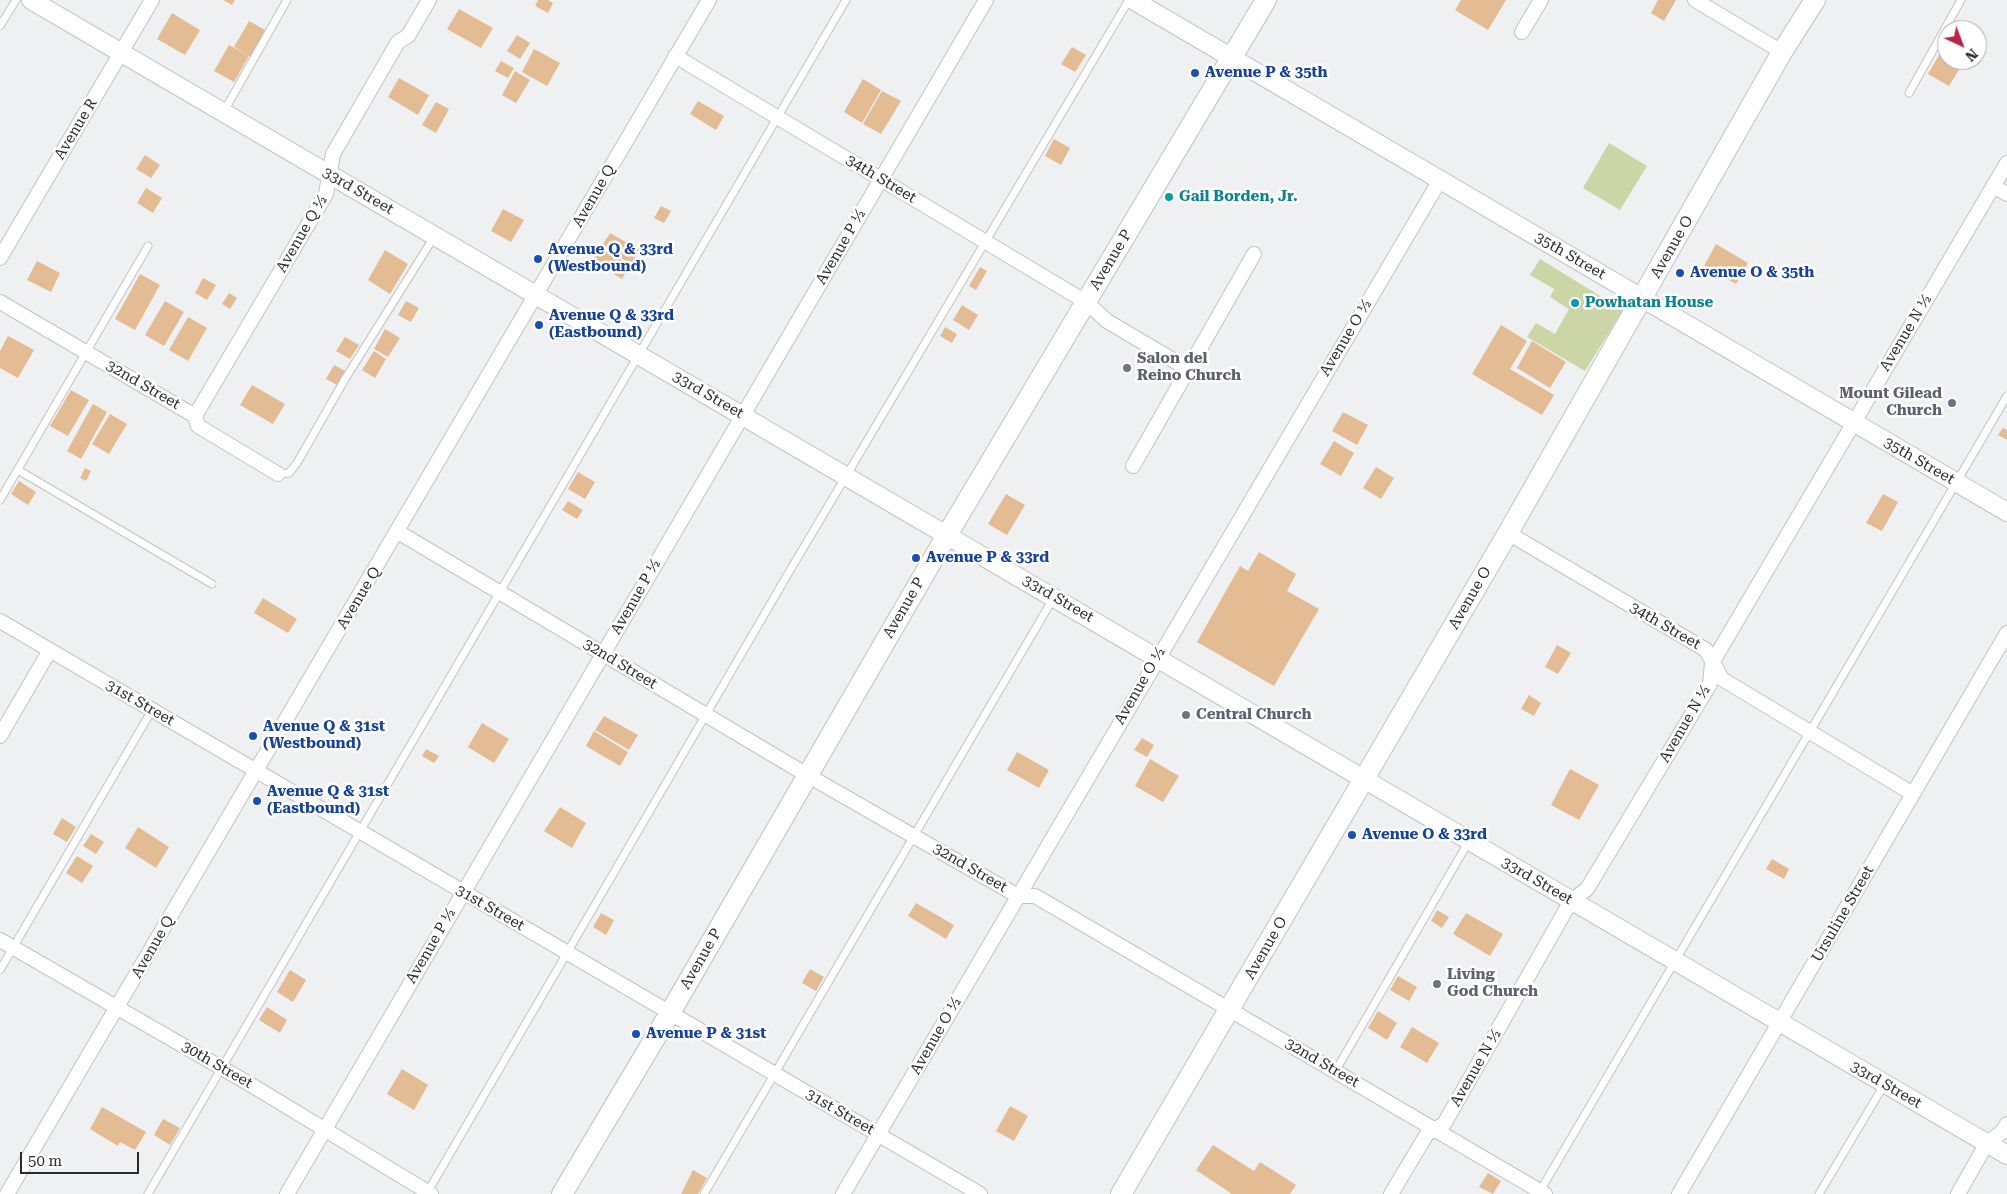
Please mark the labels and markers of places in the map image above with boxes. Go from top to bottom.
place label: Avenue P & 35th [1205,64,1328,82]
marker: Avenue P & 35th [1189,67,1201,79]
place label: Gail Borden, Jr. [1179,188,1298,206]
marker: Gail Borden, Jr. [1163,191,1175,203]
place label: Avenue Q & 33rd (Westbound) [548,241,673,276]
marker: Avenue Q & 33rd (Westbound) [532,253,544,265]
place label: Avenue O & 35th [1690,264,1814,282]
marker: Avenue O & 35th [1674,267,1686,279]
place label: Powhatan House [1585,294,1713,312]
marker: Powhatan House [1569,297,1581,309]
place label: Avenue Q & 33rd (Eastbound) [549,307,674,342]
marker: Avenue Q & 33rd (Eastbound) [533,319,545,331]
place label: Salon del Reino Church [1137,350,1241,385]
marker: Salon del Reino Church [1121,362,1133,374]
place label: Mount Gilead Church [1839,385,1942,420]
marker: Mount Gilead Church [1946,397,1958,409]
place label: Avenue P & 33rd [926,549,1049,567]
marker: Avenue P & 33rd [910,552,922,564]
place label: Central Church [1196,706,1312,724]
marker: Central Church [1180,709,1192,721]
place label: Avenue Q & 31st (Westbound) [263,718,385,753]
marker: Avenue Q & 31st (Westbound) [247,730,259,742]
place label: Avenue Q & 31st (Eastbound) [267,783,389,818]
marker: Avenue Q & 31st (Eastbound) [251,795,263,807]
place label: Avenue O & 33rd [1362,826,1487,844]
marker: Avenue O & 33rd [1346,829,1358,841]
place label: Living God Church [1447,966,1538,1001]
marker: Living God Church [1431,978,1443,990]
place label: Avenue P & 31st [646,1025,766,1043]
marker: Avenue P & 31st [630,1028,642,1040]

